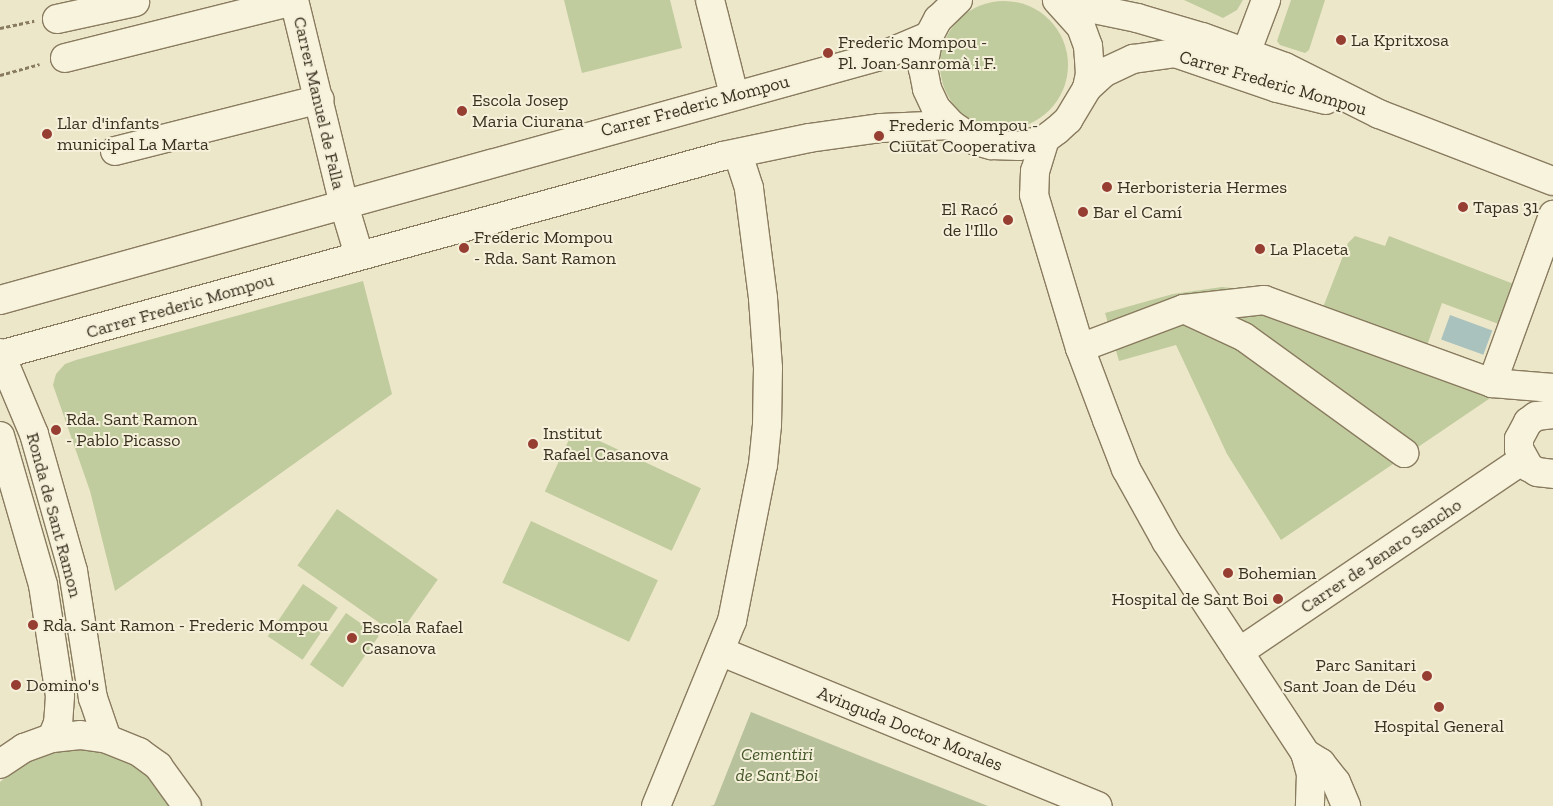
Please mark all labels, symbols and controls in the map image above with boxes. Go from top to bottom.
street label: Carrer Manuel de Falla [289,14,349,192]
place label: La Kpritxosa [1351,29,1449,51]
place label: Frederic Mompou - Pl. Joan Sanromà i F. [838,32,997,74]
marker: La Kpritxosa [1335,34,1347,46]
street label: Carrer Frederic Mompou [1177,46,1369,120]
marker: Frederic Mompou - Pl. Joan Sanromà i F. [822,47,834,59]
street label: Carrer Frederic Mompou [598,70,792,142]
place label: Escola Josep Maria Ciurana [472,90,584,132]
marker: Escola Josep Maria Ciurana [456,105,468,117]
place label: Llar d'infants municipal La Marta [57,113,209,156]
place label: Frederic Mompou - Ciutat Cooperativa [889,115,1038,158]
marker: Llar d'infants municipal La Marta [41,128,53,140]
marker: Frederic Mompou - Ciutat Cooperativa [873,130,885,142]
place label: Herboristeria Hermes [1117,176,1287,198]
marker: Herboristeria Hermes [1101,181,1113,193]
place label: Tapas 31 [1473,196,1539,218]
place label: El Racó de l'Illo [941,199,998,242]
place label: Bar el Camí [1093,201,1182,223]
marker: Tapas 31 [1457,201,1469,213]
marker: Bar el Camí [1077,206,1089,218]
marker: El Racó de l'Illo [1002,214,1014,226]
place label: Frederic Mompou - Rda. Sant Ramon [474,227,616,270]
place label: La Placeta [1270,238,1349,260]
marker: Frederic Mompou - Rda. Sant Ramon [458,242,470,254]
marker: La Placeta [1254,243,1266,255]
street label: Carrer Frederic Mompou [84,269,276,343]
place label: Rda. Sant Ramon - Pablo Picasso [66,409,198,452]
place label: Institut Rafael Casanova [543,423,669,466]
marker: Rda. Sant Ramon - Pablo Picasso [50,424,62,436]
street label: Ronda de Sant Ramon [22,430,86,600]
marker: Institut Rafael Casanova [527,438,539,450]
street label: Carrer de Jenaro Sancho [1296,494,1466,618]
place label: Bohemian [1238,562,1316,584]
marker: Bohemian [1222,567,1234,579]
place label: Hospital de Sant Boi [1112,588,1268,610]
marker: Hospital de Sant Boi [1272,593,1284,605]
place label: Rda. Sant Ramon - Frederic Mompou [43,614,328,636]
place label: Escola Rafael Casanova [362,617,463,660]
marker: Rda. Sant Ramon - Frederic Mompou [27,619,39,631]
marker: Escola Rafael Casanova [346,632,358,644]
place label: Parc Sanitari Sant Joan de Déu [1283,655,1416,698]
marker: Parc Sanitari Sant Joan de Déu [1420,669,1434,683]
place label: Domino's [26,674,99,696]
marker: Domino's [10,679,22,691]
street label: Avinguda Doctor Morales [814,682,1006,776]
marker: Hospital General [1433,701,1445,713]
place label: Hospital General [1374,715,1504,737]
park label: Cementiri de Sant Boi [736,744,818,786]

